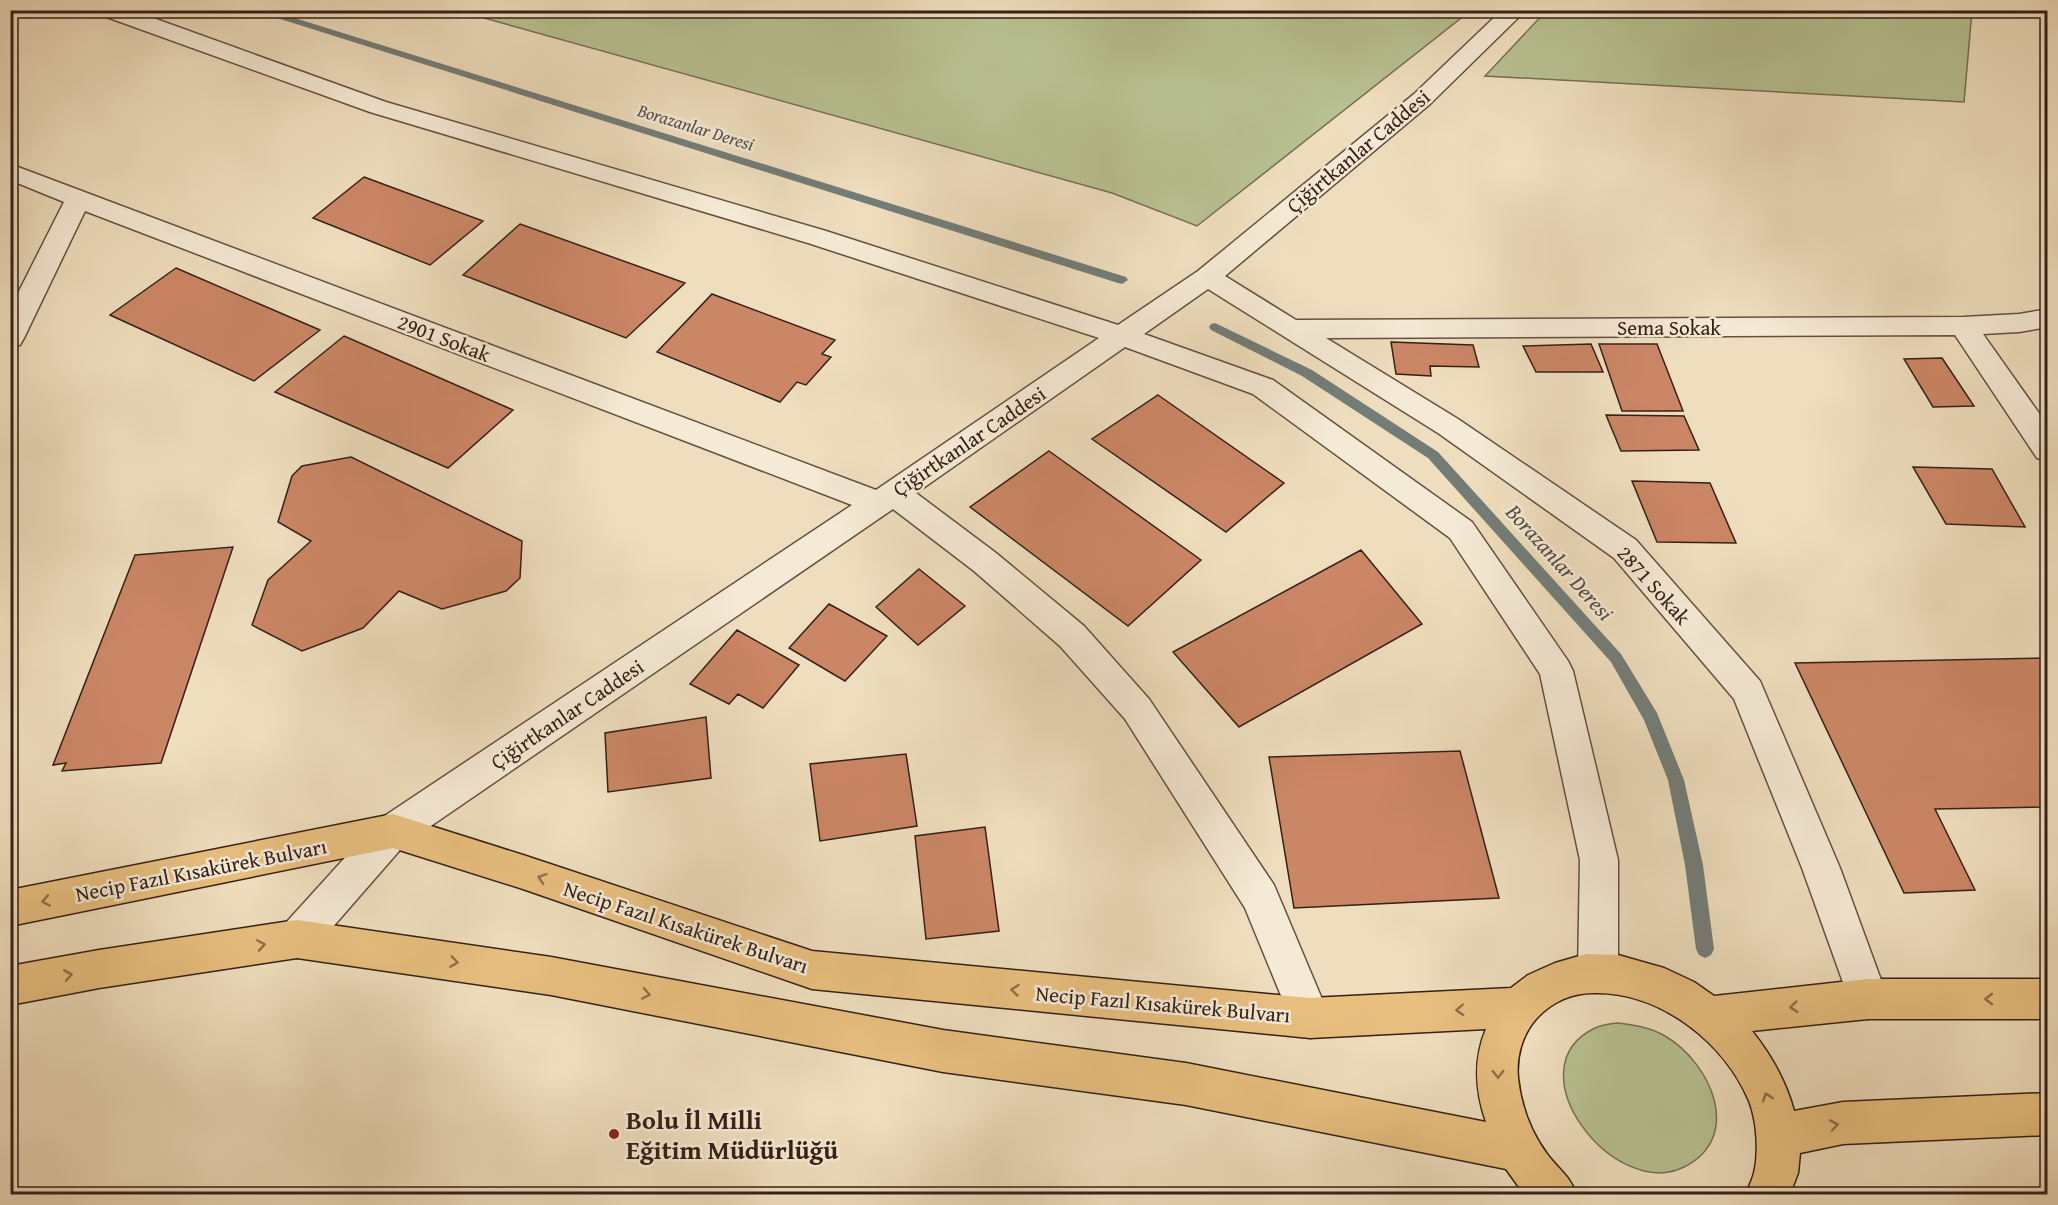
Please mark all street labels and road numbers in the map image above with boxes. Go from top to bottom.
street label: Çiğirtkanlar Caddesi [1279,82,1437,220]
street label: 2901 Sokak [393,306,495,370]
street label: Sema Sokak [1617,312,1721,343]
street label: Çiğirtkanlar Caddesi [886,378,1052,504]
street label: 2871 Sokak [1610,538,1698,632]
street label: Çiğirtkanlar Caddesi [484,651,650,777]
street label: Necip Fazıl Kısakürek Bulvarı [73,830,329,910]
street label: Necip Fazıl Kısakürek Bulvarı [560,873,812,981]
street label: Necip Fazıl Kısakürek Bulvarı [1034,977,1292,1031]

